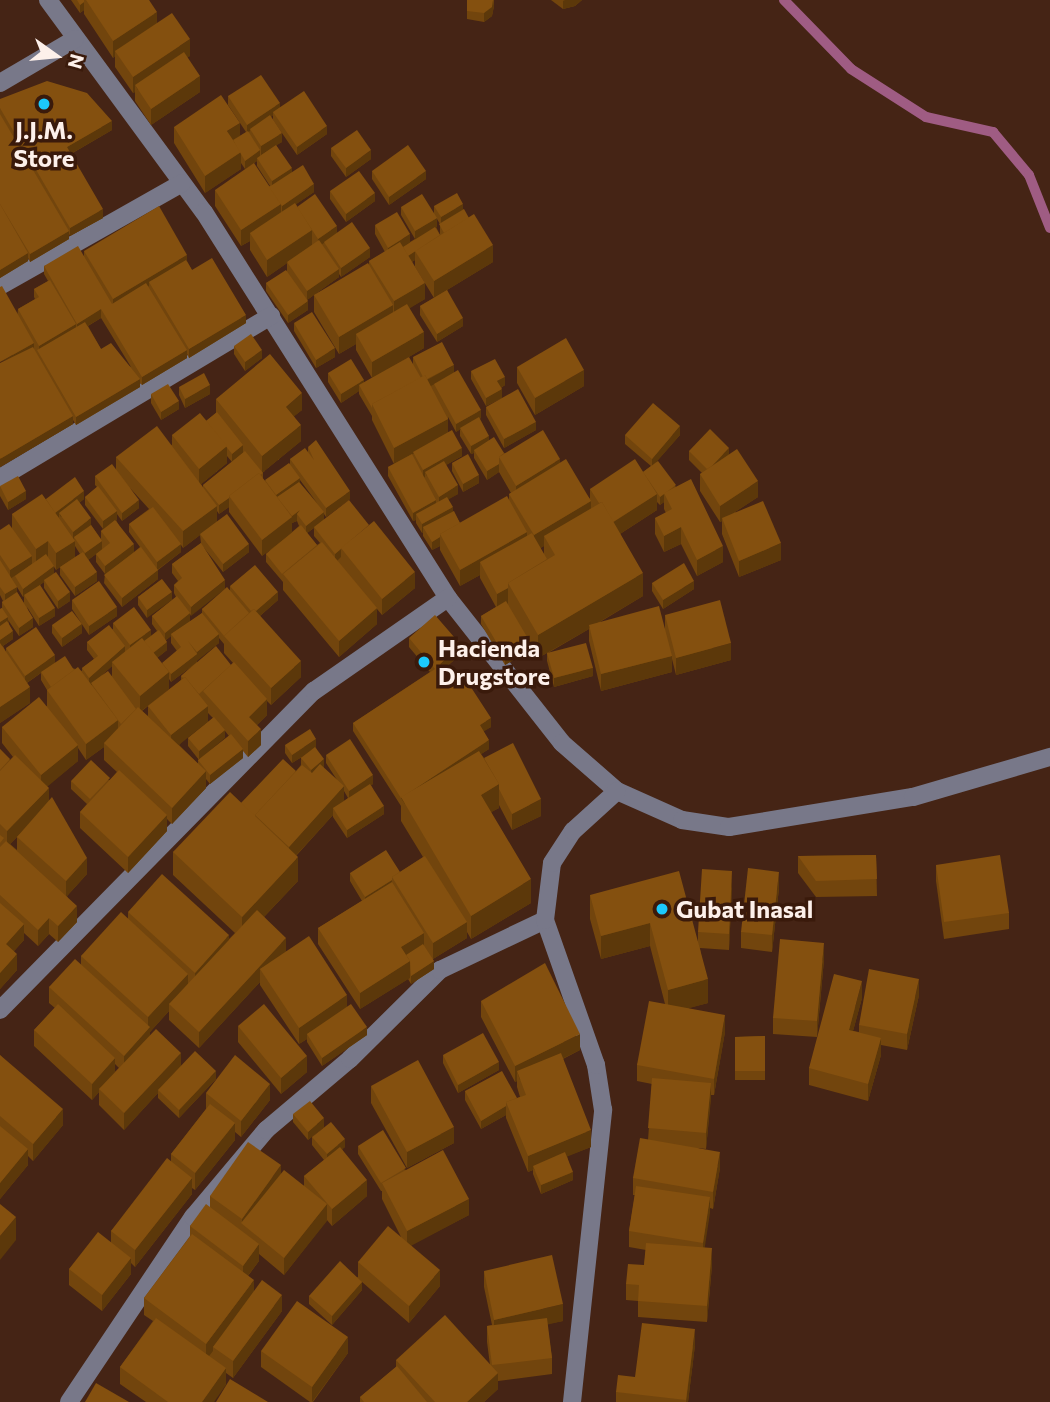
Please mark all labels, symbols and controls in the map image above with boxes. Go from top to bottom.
north arrow [21,21,91,91]
text: N [64,52,90,71]
marker: J.J.M. Store [36,96,52,112]
place label: J.J.M. Store [14,116,74,172]
place label: Hacienda Drugstore [438,634,550,690]
marker: Hacienda Drugstore [416,654,432,670]
place label: Gubat Inasal [676,895,813,923]
marker: Gubat Inasal [654,901,670,917]

